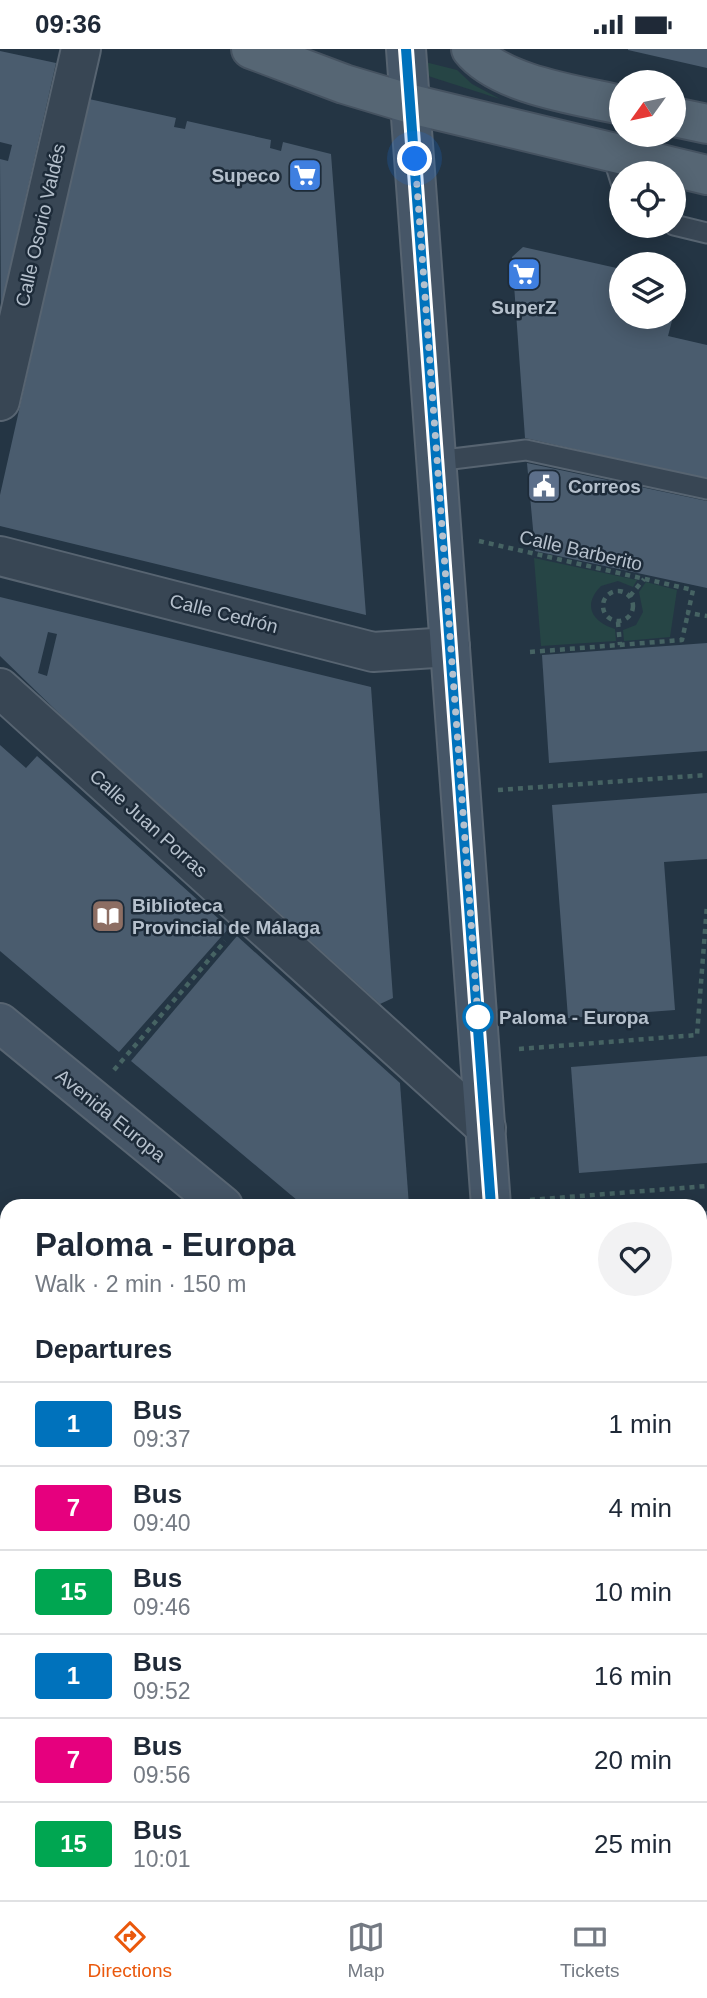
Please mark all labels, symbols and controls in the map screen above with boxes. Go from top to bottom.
text: 09:36 [35,9,102,39]
north arrow [609,70,686,147]
map controls [609,70,686,329]
your location [397,141,432,176]
street label: Calle Osorio Valdés [12,142,69,309]
supermarket icon: Supeco [286,156,324,194]
button: locate [609,161,686,238]
place label: Supeco [211,165,280,186]
button: layers [609,252,686,329]
supermarket icon: SuperZ [505,255,543,293]
place label: SuperZ [491,297,557,318]
public building icon: Correos [525,467,563,505]
place label: Correos [568,476,641,497]
street label: Calle Barberito [517,526,644,575]
street label: Calle Cedrón [168,590,280,637]
street label: Calle Juan Porras [86,765,212,882]
place label: Biblioteca Provincial de Málaga [132,895,320,938]
library icon: Biblioteca Provincial de Málaga [89,897,127,935]
marker: Paloma - Europa [463,1002,493,1032]
place label: Paloma - Europa [499,1007,649,1028]
street label: Avenida Europa [52,1065,170,1166]
button: heart [598,1222,672,1296]
text: Paloma - Europa [35,1226,295,1263]
text: Walk · 2 min · 150 m [35,1271,246,1297]
text: Departures [35,1334,172,1364]
text: Bus [133,1395,182,1425]
text: 1 min [608,1409,672,1439]
text: 1 [67,1410,80,1437]
text: 09:37 [133,1426,191,1452]
text: Bus [133,1479,182,1509]
text: 4 min [608,1493,672,1523]
text: 7 [67,1494,80,1521]
text: 09:40 [133,1510,191,1536]
text: Bus [133,1563,182,1593]
text: 10 min [594,1577,672,1607]
text: 15 [60,1578,87,1605]
text: 09:46 [133,1594,191,1620]
text: Bus [133,1647,182,1677]
text: 16 min [594,1661,672,1691]
text: 1 [67,1662,80,1689]
text: 09:52 [133,1678,191,1704]
text: Bus [133,1731,182,1761]
text: 20 min [594,1745,672,1775]
text: 7 [67,1746,80,1773]
text: 09:56 [133,1762,191,1788]
text: Bus [133,1815,182,1845]
text: 25 min [594,1829,672,1859]
text: 15 [60,1830,87,1857]
text: 10:01 [133,1846,191,1872]
tab: Directions [88,1918,172,1982]
tab: Map [347,1918,385,1982]
tab: Tickets [560,1918,619,1982]

